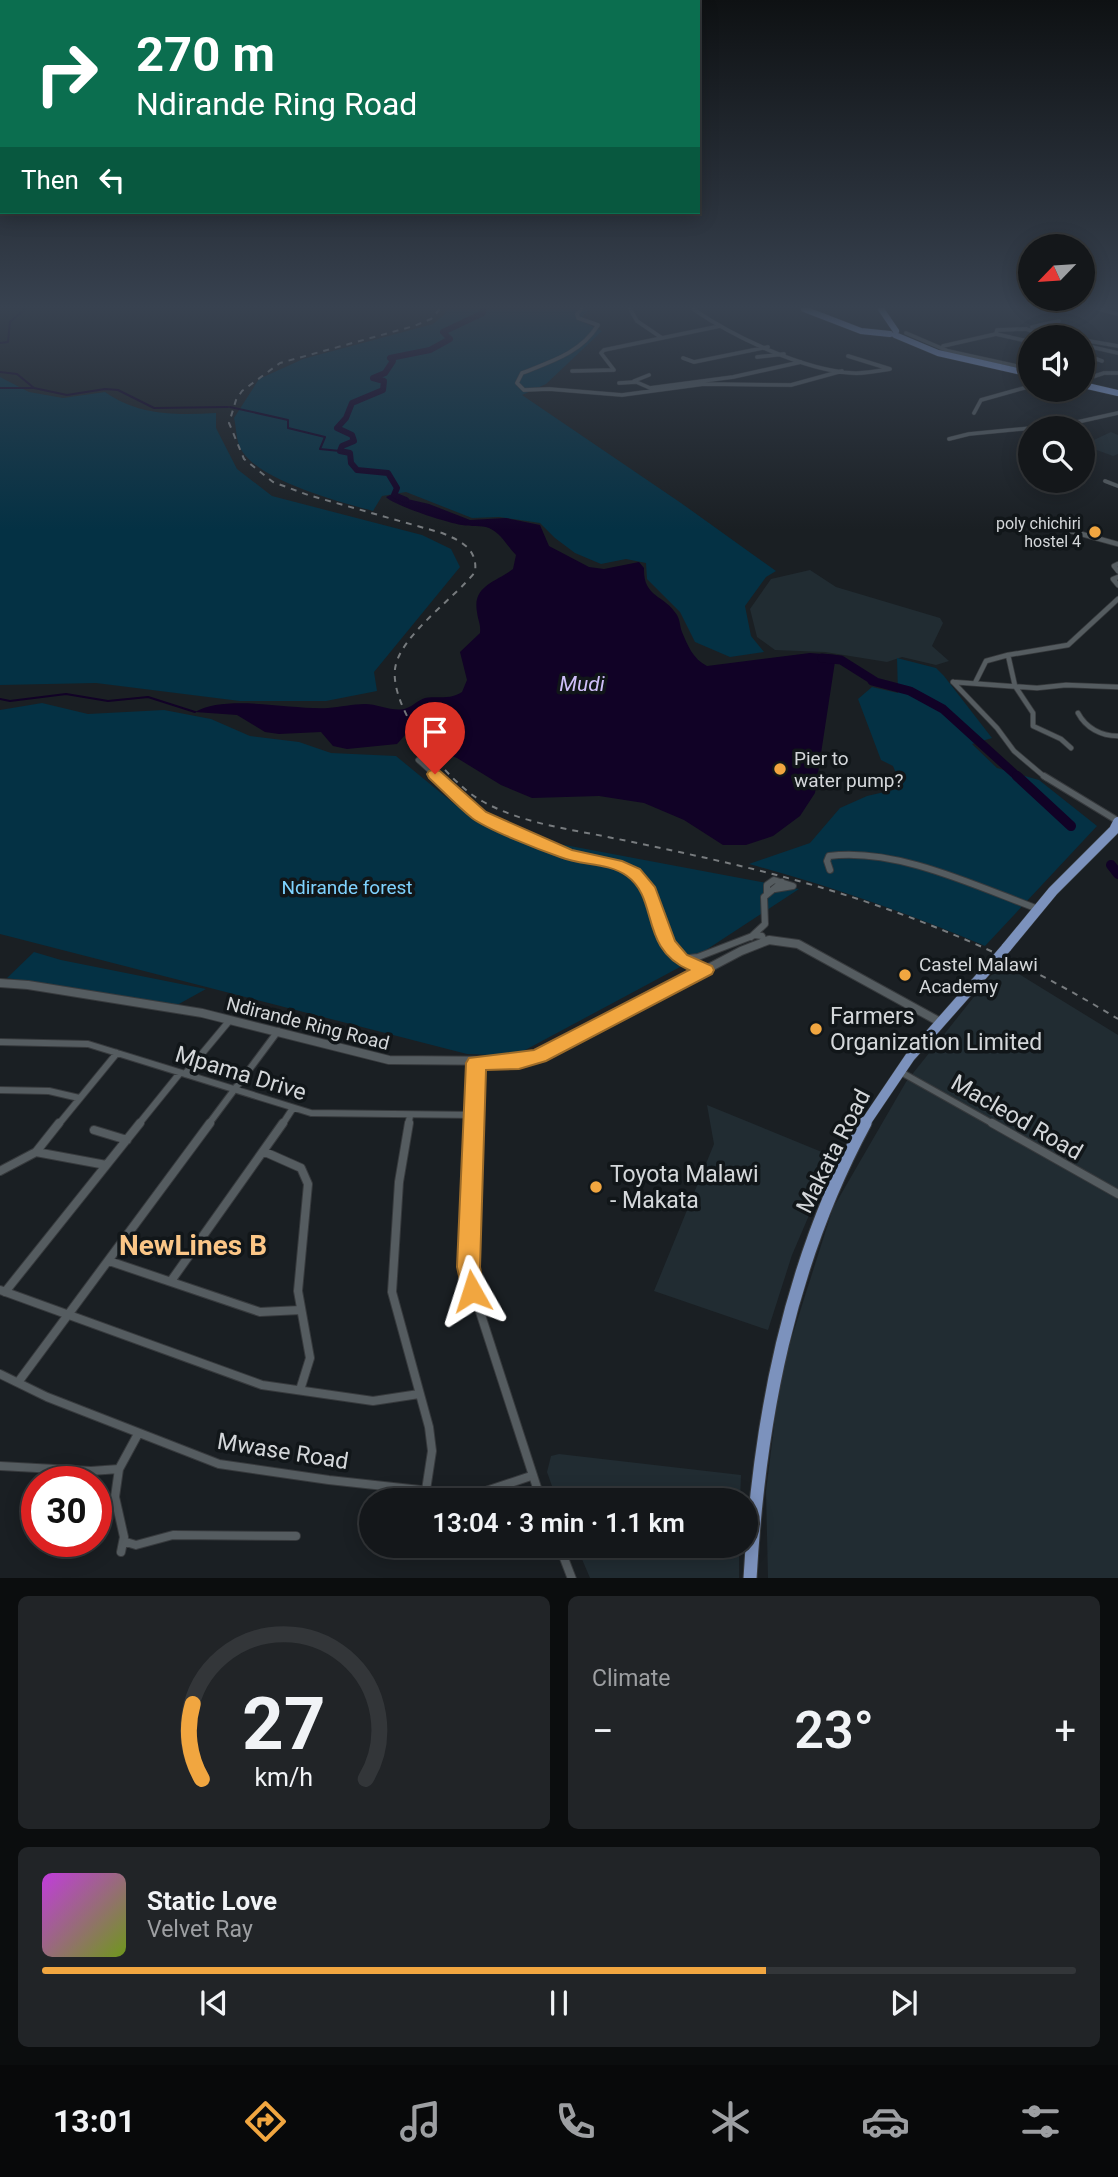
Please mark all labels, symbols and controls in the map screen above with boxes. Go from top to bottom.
text: 270 m [136,26,275,83]
icon: right [21,28,112,119]
text: Ndirande Ring Road [136,85,417,123]
icon: left [93,161,131,199]
text: Then [21,165,79,195]
north arrow [1018,234,1096,312]
map controls [1018,234,1095,493]
button: sound [1018,325,1095,402]
button: search [1018,416,1095,493]
place label: poly chichiri hostel 4 [996,514,1081,551]
marker: poly chichiri hostel 4 [1087,524,1103,540]
water label: Mudi [559,672,605,696]
pin [405,702,465,774]
icon: arrive [416,713,454,751]
place label: Pier to water pump? [794,747,904,792]
marker: Pier to water pump? [772,761,788,777]
park label: Ndirande forest [281,876,413,899]
place label: Castel Malawi Academy [919,953,1038,998]
marker: Castel Malawi Academy [897,967,913,983]
street label: Ndirande Ring Road [224,992,392,1055]
place label: Farmers Organization Limited [830,1003,1042,1056]
marker: Farmers Organization Limited [808,1021,824,1037]
street label: Mpama Drive [172,1041,310,1106]
street label: Macleod Road [946,1069,1087,1166]
street label: Makata Road [791,1085,876,1218]
place label: Toyota Malawi - Makata [610,1161,759,1214]
marker: Toyota Malawi - Makata [588,1179,604,1195]
district label: NewLines B [119,1229,267,1262]
position arrow [435,1254,509,1328]
street label: Mwase Road [215,1428,350,1475]
speed limit sign: 30 [21,1466,112,1557]
text: 13:04 · 3 min · 1.1 km [432,1508,685,1538]
text: Climate [592,1665,671,1692]
text: 27 [242,1681,326,1767]
text: 23° [794,1700,874,1761]
text: − [592,1709,614,1753]
text: + [1054,1709,1076,1753]
text: km/h [255,1762,313,1791]
text: Static Love [147,1886,277,1916]
text: Velvet Ray [147,1916,253,1943]
icon: previous [195,1984,233,2022]
icon: pause [540,1984,578,2022]
icon: next [885,1984,923,2022]
icon: directions [241,2097,290,2146]
icon: music [396,2097,445,2146]
icon: phone [551,2097,600,2146]
icon: climate [706,2097,755,2146]
icon: car [861,2097,910,2146]
icon: filters [1016,2097,1065,2146]
text: 13:01 [53,2102,135,2140]

